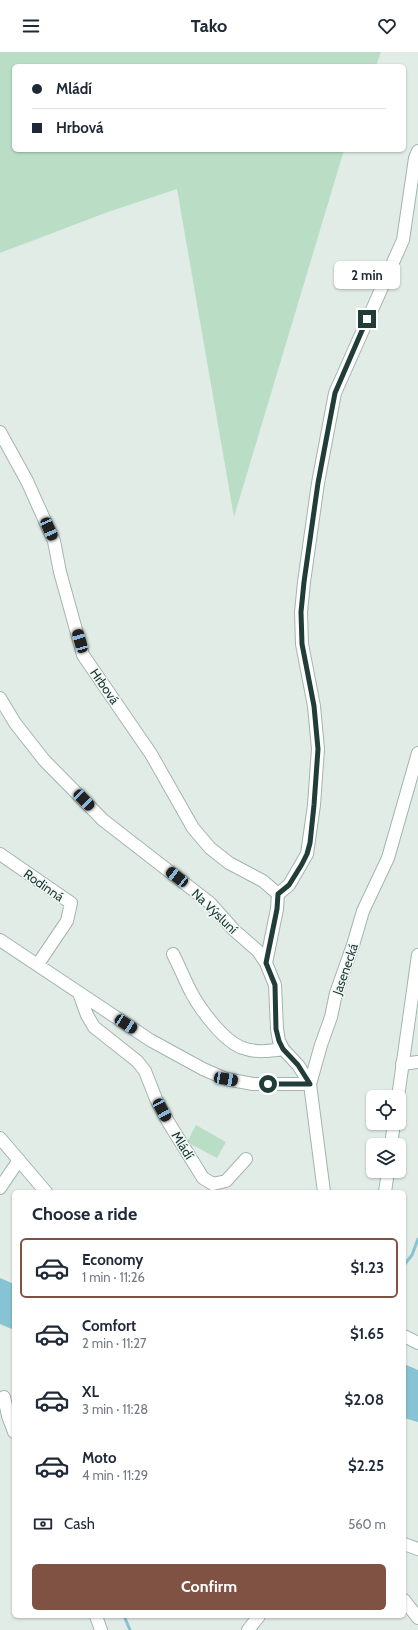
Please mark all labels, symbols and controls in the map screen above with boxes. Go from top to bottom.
icon: menu [20,15,42,37]
text: Tako [191,15,227,37]
icon: heart [376,15,398,37]
text: Mládí [56,80,92,98]
text: Hrbová [56,119,104,137]
callout: 2 min [334,261,400,289]
text: 2 min [351,267,383,283]
route end [358,310,376,328]
car [39,516,59,542]
car [71,628,89,654]
street label: Hrbová [87,665,123,708]
car [71,787,97,813]
street label: Rodinná [21,865,68,905]
car [164,865,190,889]
street label: Na Výsluní [189,885,242,937]
street label: Jasenecká [328,940,361,998]
car [113,1012,139,1036]
car [213,1071,239,1087]
route start [259,1075,277,1093]
map controls [366,1090,406,1178]
button: locate [366,1090,406,1130]
car [151,1097,173,1123]
street label: Mládí [168,1128,198,1162]
button: layers [366,1138,406,1178]
text: Choose a ride [32,1203,137,1225]
icon: car [34,1250,70,1286]
text: Economy [82,1251,143,1269]
text: $1.23 [350,1259,384,1277]
text: 1 min · 11:26 [82,1269,145,1285]
icon: car [34,1316,70,1352]
text: Comfort [82,1317,136,1335]
text: $1.65 [350,1325,384,1343]
text: 2 min · 11:27 [82,1335,147,1351]
icon: car [34,1382,70,1418]
text: XL [82,1383,99,1401]
text: $2.08 [345,1391,384,1409]
text: 3 min · 11:28 [82,1401,148,1417]
icon: car [34,1448,70,1484]
text: Moto [82,1449,116,1467]
text: $2.25 [348,1457,384,1475]
text: 4 min · 11:29 [82,1467,148,1483]
icon: cash [32,1513,54,1535]
text: Cash [64,1515,95,1533]
text: 560 m [348,1516,386,1532]
button: Confirm [32,1564,386,1610]

